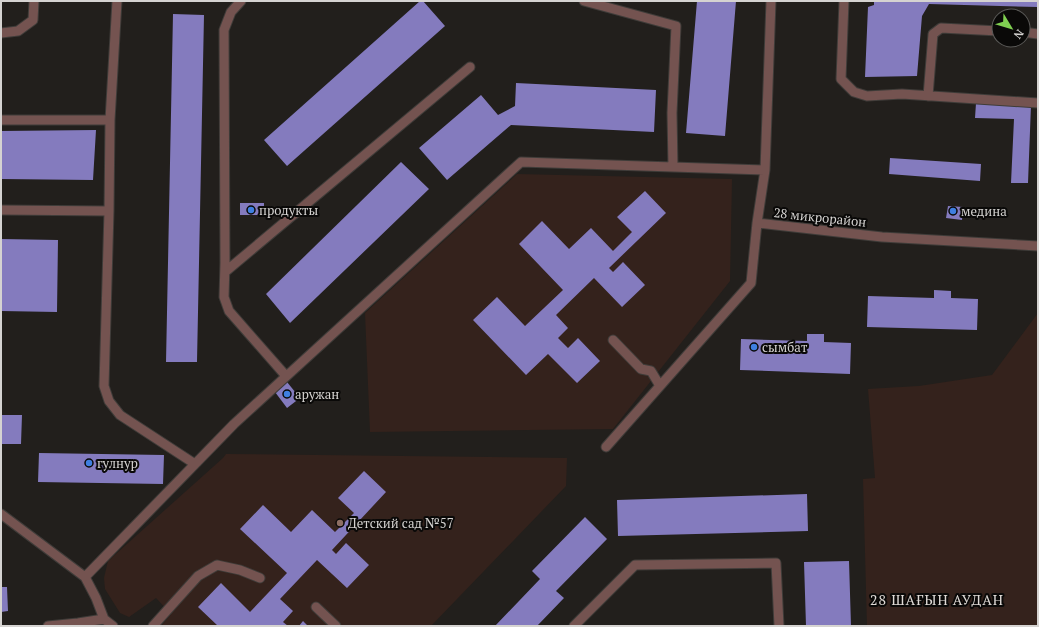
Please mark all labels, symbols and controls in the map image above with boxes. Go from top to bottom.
north arrow [991,8,1031,48]
text: N [1010,27,1027,42]
place label: продукты [259,201,319,219]
place label: медина [961,202,1007,220]
street label: 28 микрорайон [773,203,867,231]
marker: продукты [246,205,256,215]
marker: медина [948,206,958,216]
place label: сымбат [762,338,808,356]
marker: сымбат [749,342,759,352]
place label: аружан [295,385,339,403]
marker: аружан [282,389,292,399]
place label: гулнур [97,454,138,472]
marker: гулнур [84,458,94,468]
place label: Детский сад №57 [348,514,454,532]
marker: Детский сад №57 [335,518,345,528]
district label: 28 ШАҒЫН АУДАН [870,590,1004,609]

